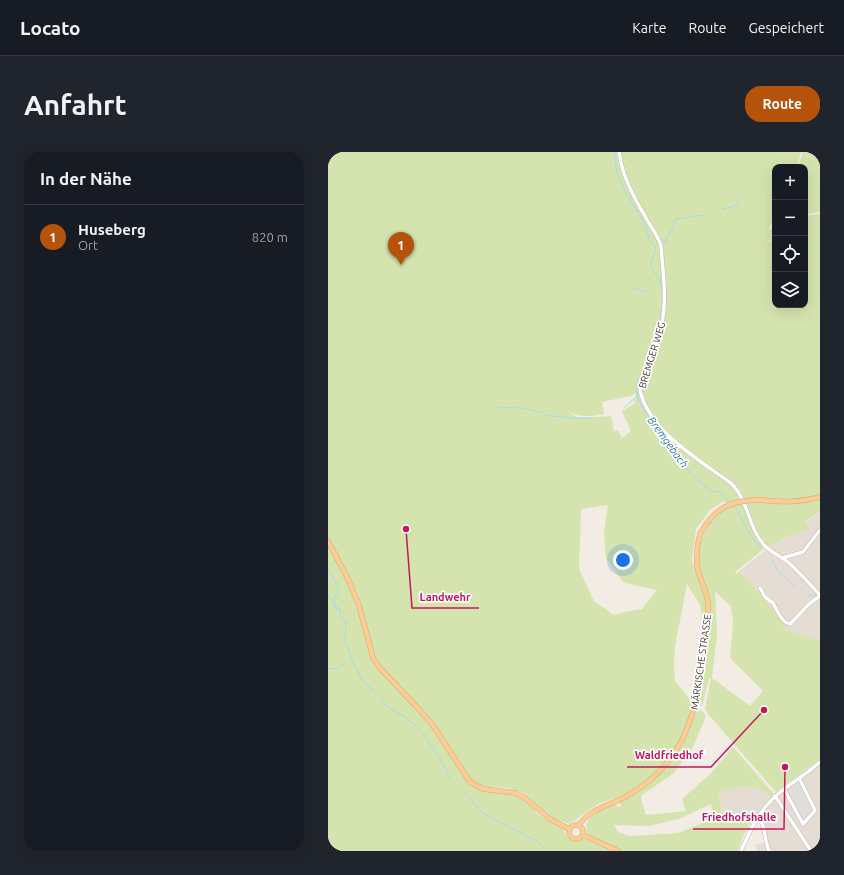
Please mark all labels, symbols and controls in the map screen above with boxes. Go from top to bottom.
text: Locato [20,17,81,39]
text: Karte [632,20,666,36]
text: Route [688,20,727,36]
text: Gespeichert [749,20,824,36]
button: Route [745,86,820,122]
text: Anfahrt [24,89,127,120]
map controls [772,164,808,308]
button: + [772,164,808,200]
text: In der Nähe [40,169,132,188]
button: − [772,200,808,236]
text: Huseberg [78,221,146,238]
text: 1 [49,230,57,244]
text: 820 m [252,230,288,244]
pin: 1 [388,232,414,265]
button: locate [772,236,808,272]
text: Ort [78,238,98,252]
button: layers [772,272,808,308]
street label: BREMGER WEG [637,320,667,390]
water label: Bremgebach [645,414,691,470]
your location [613,550,633,570]
callout: Landwehr [412,585,479,608]
text: Landwehr [420,591,471,603]
street label: MÄRKISCHE STRASSE [689,613,713,710]
callout: Waldfriedhof [627,744,711,767]
text: Waldfriedhof [635,749,704,761]
callout: Friedhofshalle [693,806,784,829]
text: Friedhofshalle [702,811,776,823]

